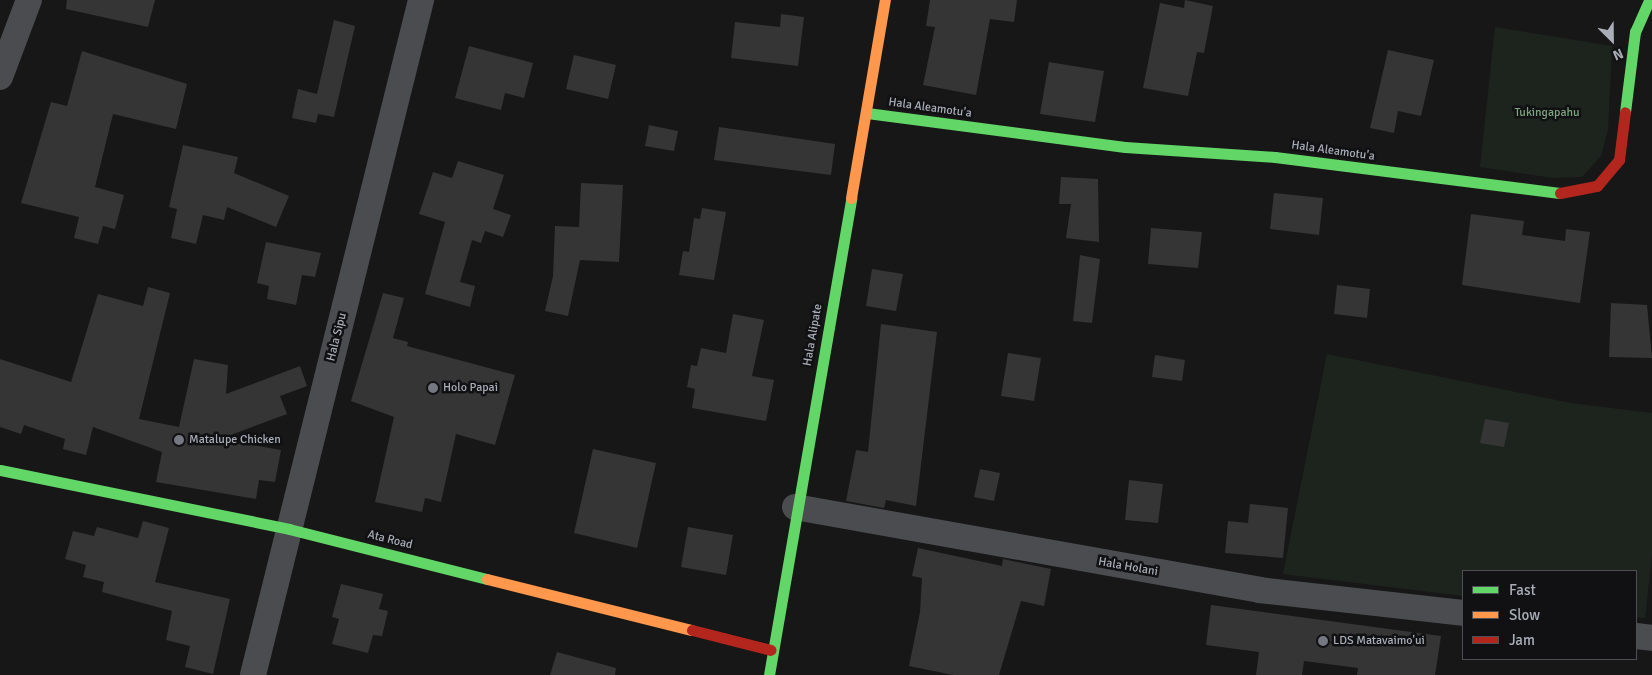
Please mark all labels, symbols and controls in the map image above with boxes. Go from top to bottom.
north arrow [1587,15,1637,65]
text: N [1610,45,1626,64]
street label: Hala Aleamotu'a [887,95,973,121]
park label: Tukingapahu [1514,106,1580,120]
street label: Hala Aleamotu'a [1290,138,1376,164]
street label: Hala Alipate [800,303,826,367]
street label: Hala Sipu [324,311,350,363]
place label: Holo Papai [443,381,498,395]
marker: Holo Papai [427,382,439,394]
place label: Matalupe Chicken [189,433,281,447]
marker: Matalupe Chicken [173,434,185,446]
street label: Ata Road [366,527,414,553]
street label: Hala Holani [1097,555,1159,579]
legend [1462,570,1637,660]
text: Fast [1509,581,1536,599]
text: Slow [1509,606,1540,624]
text: Jam [1509,631,1535,649]
place label: LDS Matavaimo'ui [1333,634,1425,648]
marker: LDS Matavaimo'ui [1317,635,1329,647]

